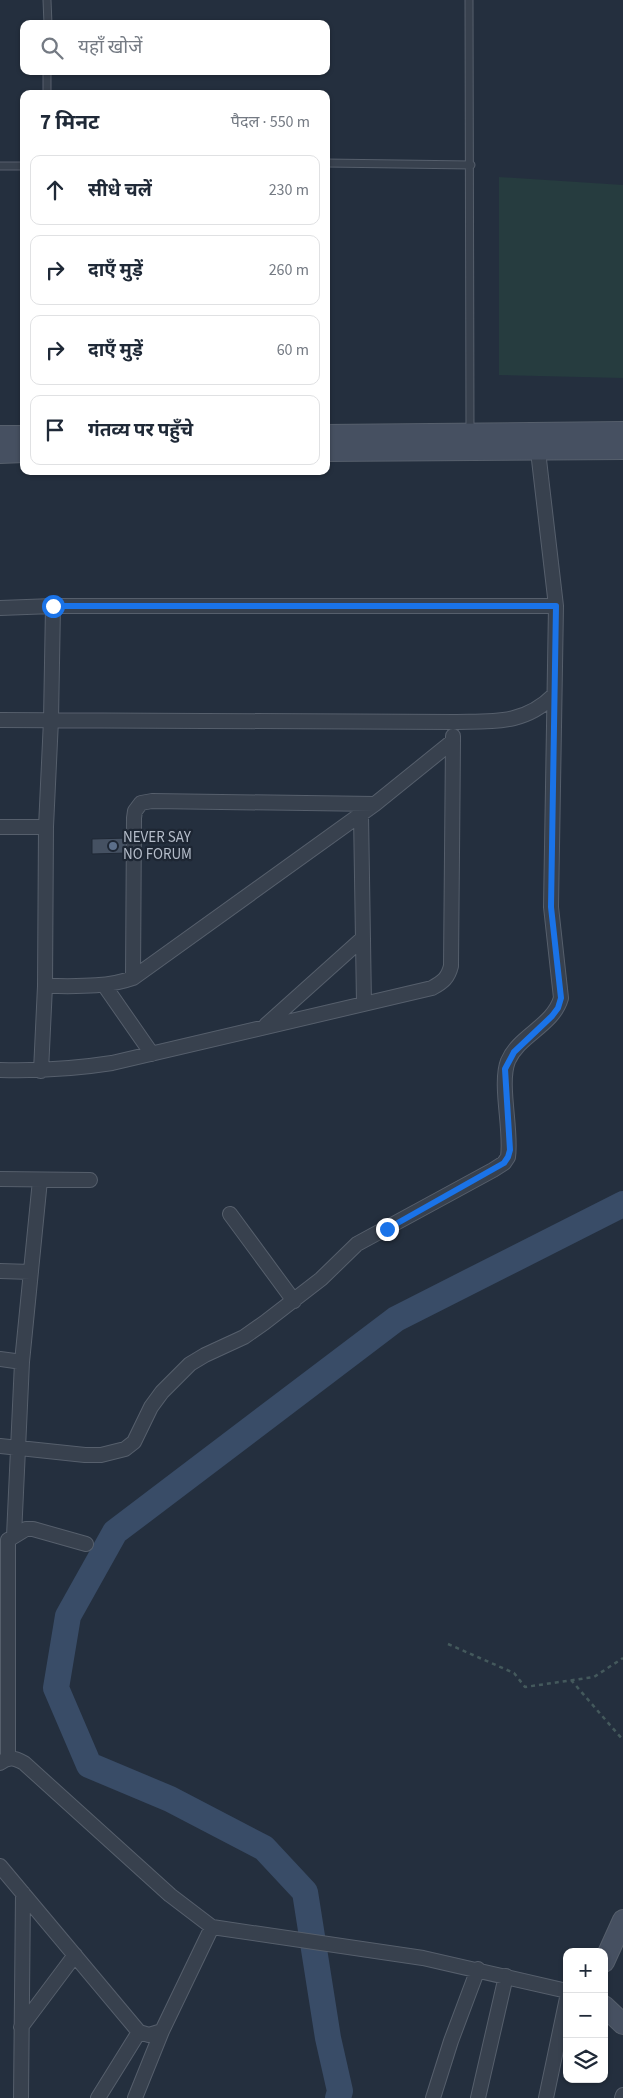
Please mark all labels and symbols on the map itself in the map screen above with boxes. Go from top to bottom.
route start [42,595,65,618]
place label: NEVER SAY NO FORUM [123,827,192,865]
marker: NEVER SAY NO FORUM [107,840,119,852]
route end [376,1218,399,1241]

